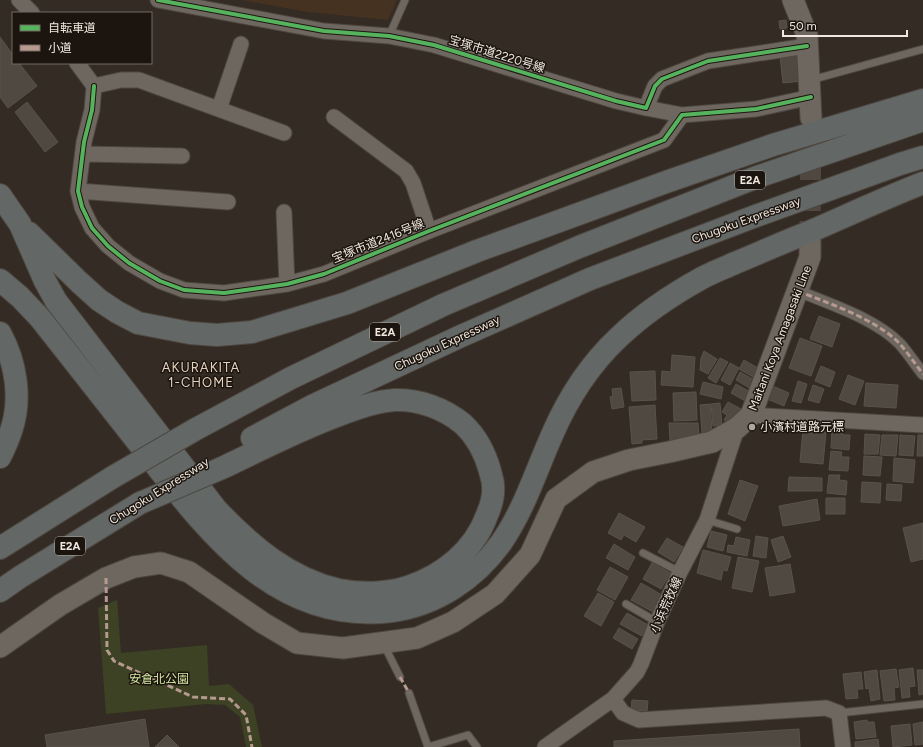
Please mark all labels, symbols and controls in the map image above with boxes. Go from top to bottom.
legend [12,12,152,64]
scale bar [783,12,907,38]
text: 50 m [789,19,817,33]
text: 自転車道 [48,21,96,35]
street label: 宝塚市道2220号線 [447,33,547,75]
text: 小道 [48,41,72,55]
road number: E2A [735,171,765,189]
street label: Chugoku Expressway [690,194,803,246]
street label: 宝塚市道2416号線 [330,216,426,266]
street label: Maitani Koya Amagasaki Line [746,263,814,413]
street label: Chugoku Expressway [392,312,503,374]
road number: E2A [370,323,400,341]
district label: AKURAKITA 1-CHOME [162,360,240,390]
place label: 小濱村道路元標 [760,420,844,434]
marker: 小濱村道路元標 [747,422,757,432]
street label: Chugoku Expressway [107,454,212,527]
road number: E2A [55,537,85,555]
street label: 小浜荒牧線 [647,575,685,635]
park label: 安倉北公園 [129,672,189,686]

